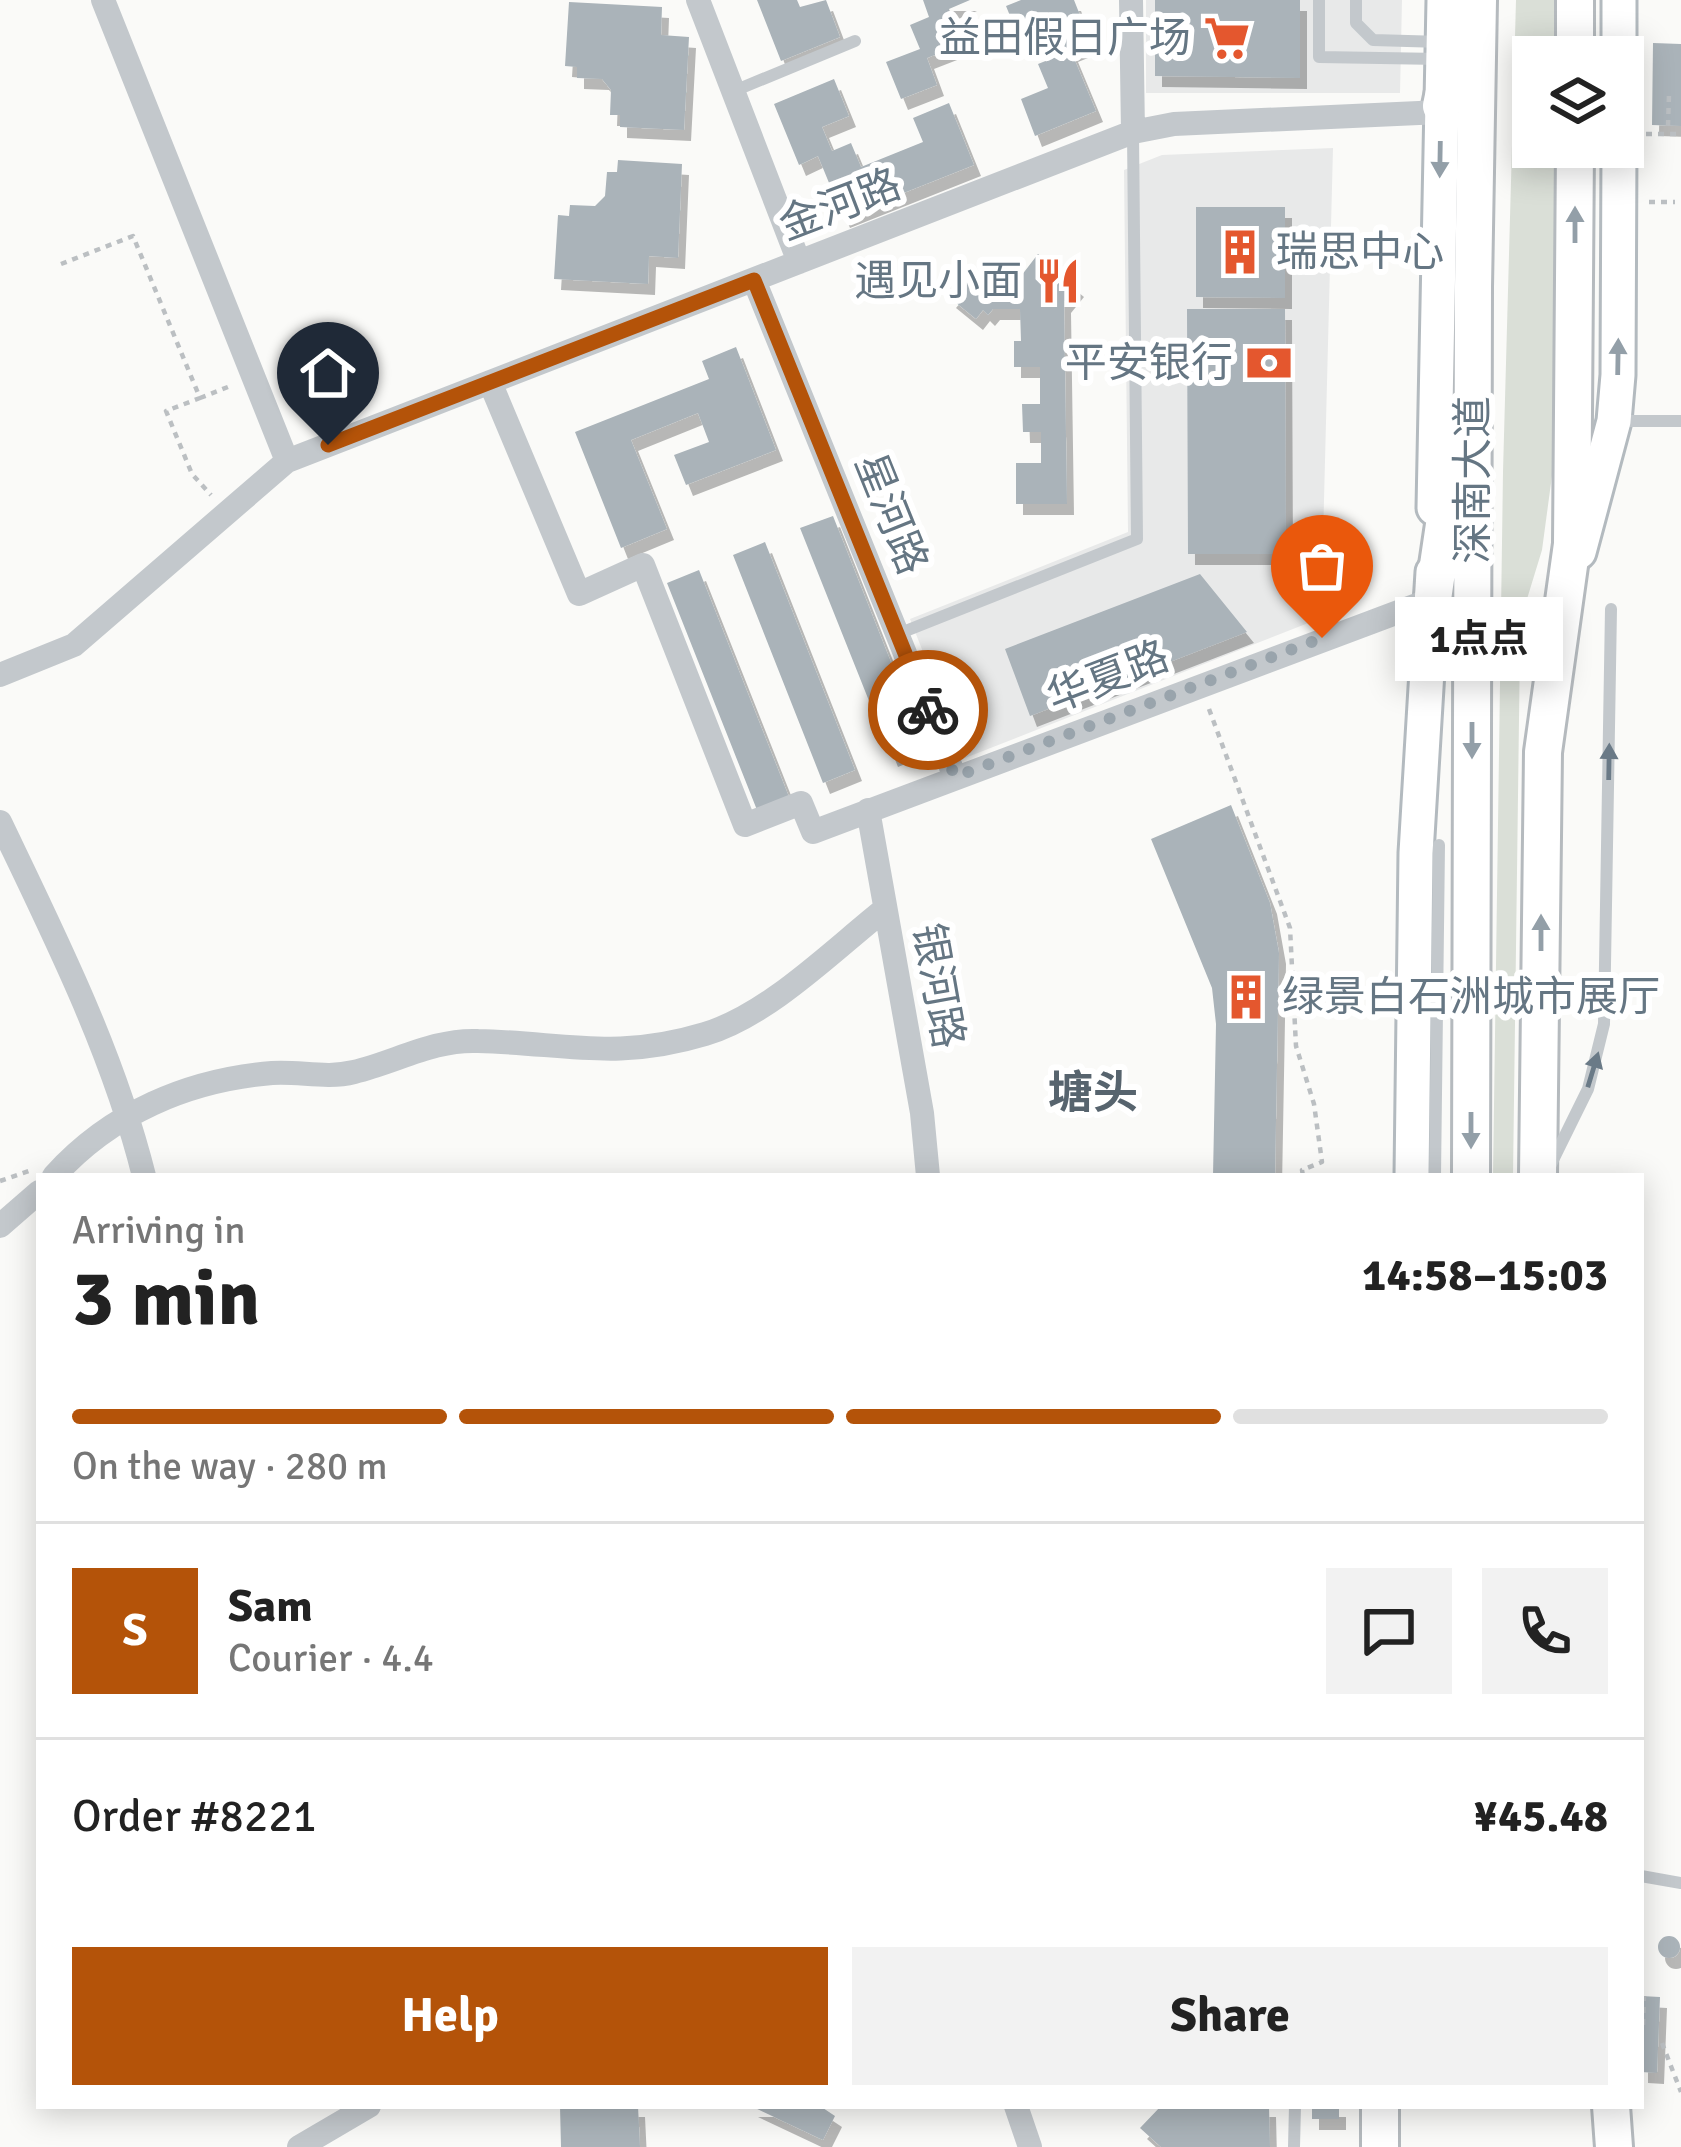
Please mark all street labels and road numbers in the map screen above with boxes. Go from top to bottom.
street label: 金河路 [772,159,908,251]
street label: 深南大道 [1448,396,1499,564]
street label: 星河路 [844,446,938,582]
street label: 华夏路 [1040,631,1176,723]
street label: 银河路 [902,920,974,1052]

